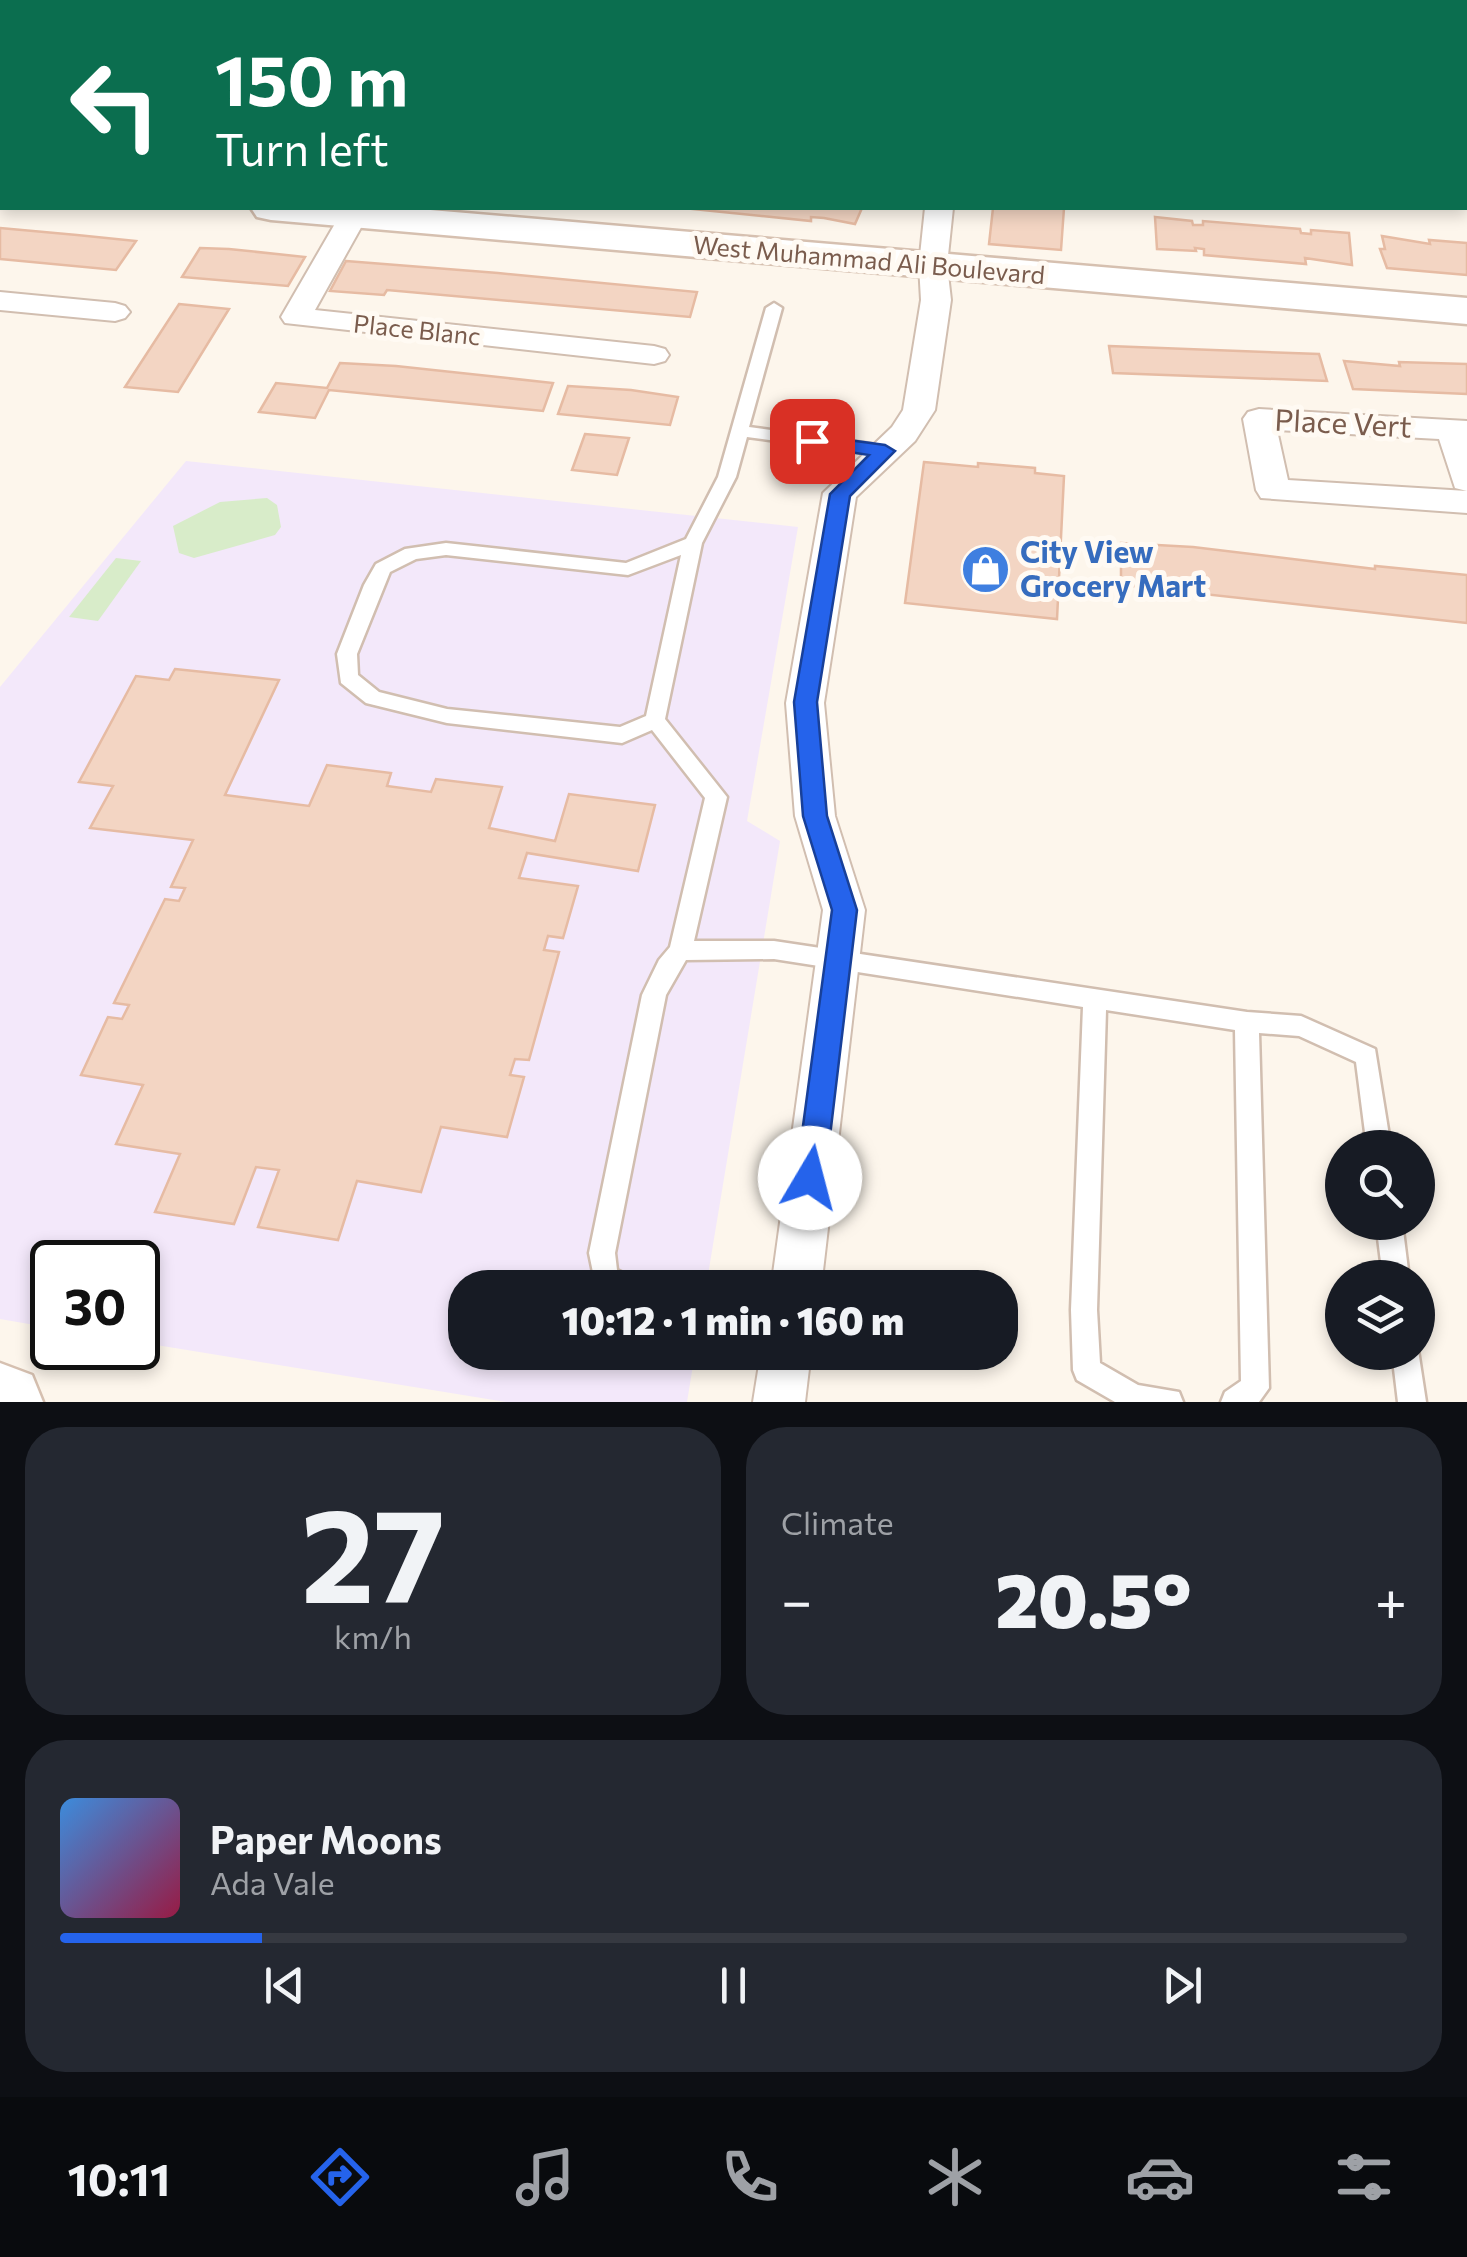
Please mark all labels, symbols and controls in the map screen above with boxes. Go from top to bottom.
text: 150 m [215,35,408,120]
icon: left [50,40,180,170]
text: Turn left [215,120,389,175]
street label: West Muhammad Ali Boulevard [692,229,1046,289]
street label: Place Blanc [352,307,482,351]
pin [770,399,855,484]
street label: Place Vert [1274,399,1413,444]
icon: arrive [785,414,840,469]
place label: City View Grocery Mart [1020,532,1206,603]
shop icon: City View Grocery Mart [959,544,1011,596]
position arrow [758,1126,862,1230]
map controls [1325,1130,1435,1370]
button: search [1325,1130,1435,1240]
speed limit sign: 30 [30,1240,160,1370]
button: layers [1325,1260,1435,1370]
text: 10:12 · 1 min · 160 m [562,1296,904,1343]
text: 27 [301,1471,445,1630]
text: Climate [781,1502,894,1542]
text: 20.5° [995,1552,1192,1643]
text: − [781,1565,812,1632]
text: + [1375,1565,1407,1632]
text: km/h [334,1616,412,1656]
text: Paper Moons [210,1815,442,1862]
text: Ada Vale [210,1862,335,1902]
icon: previous [257,1958,312,2013]
icon: pause [706,1958,761,2013]
icon: next [1155,1958,1210,2013]
icon: directions [305,2142,375,2212]
icon: music [510,2142,580,2212]
icon: phone [715,2142,785,2212]
icon: climate [920,2142,990,2212]
icon: car [1125,2142,1195,2212]
icon: filters [1329,2142,1399,2212]
text: 10:11 [67,2150,170,2205]

